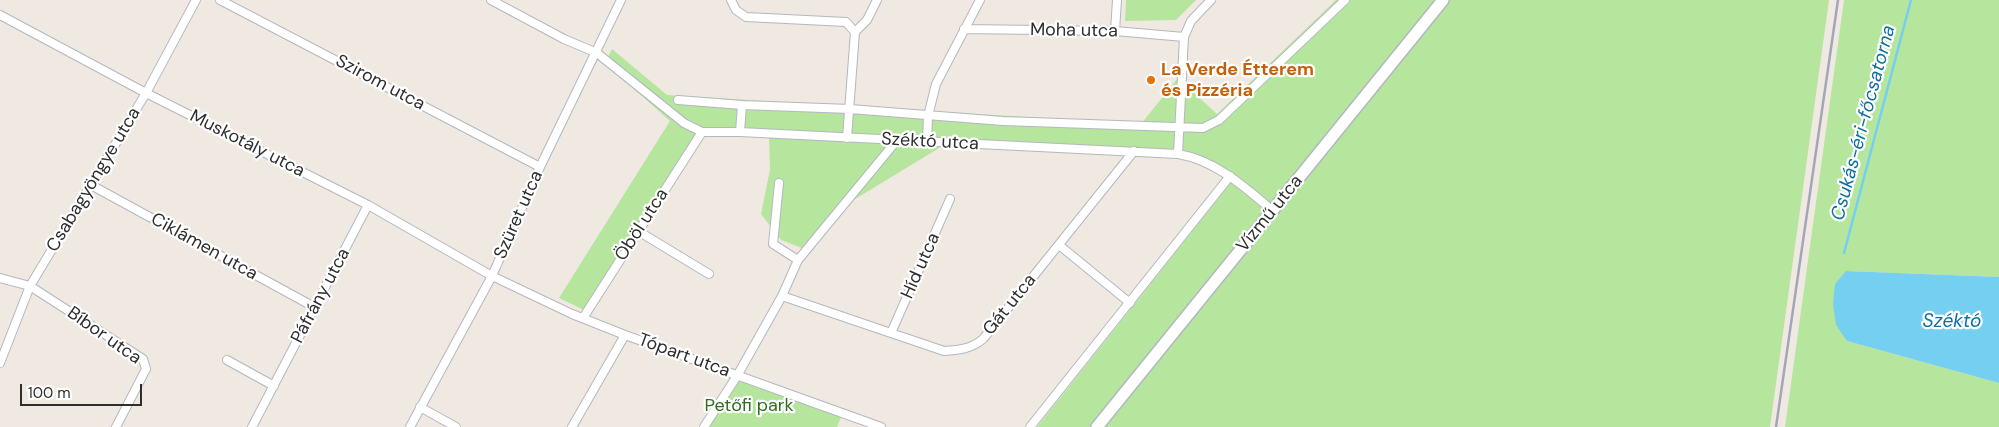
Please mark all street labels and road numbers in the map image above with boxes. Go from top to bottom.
street label: Moha utca [1030,19,1118,43]
street label: Szirom utca [332,50,428,116]
street label: Csabagyöngye utca [42,104,146,256]
street label: Muskotály utca [186,106,308,182]
street label: Széktó utca [881,129,979,155]
street label: Szüret utca [490,168,548,262]
street label: Vízmű utca [1232,171,1308,257]
street label: Öböl utca [611,185,673,265]
street label: Ciklámen utca [147,209,261,285]
street label: Híd utca [897,230,945,302]
street label: Páfrány utca [287,245,355,347]
street label: Gát utca [979,270,1041,340]
street label: Bíbor utca [63,303,145,369]
street label: Tópart utca [635,329,733,383]

